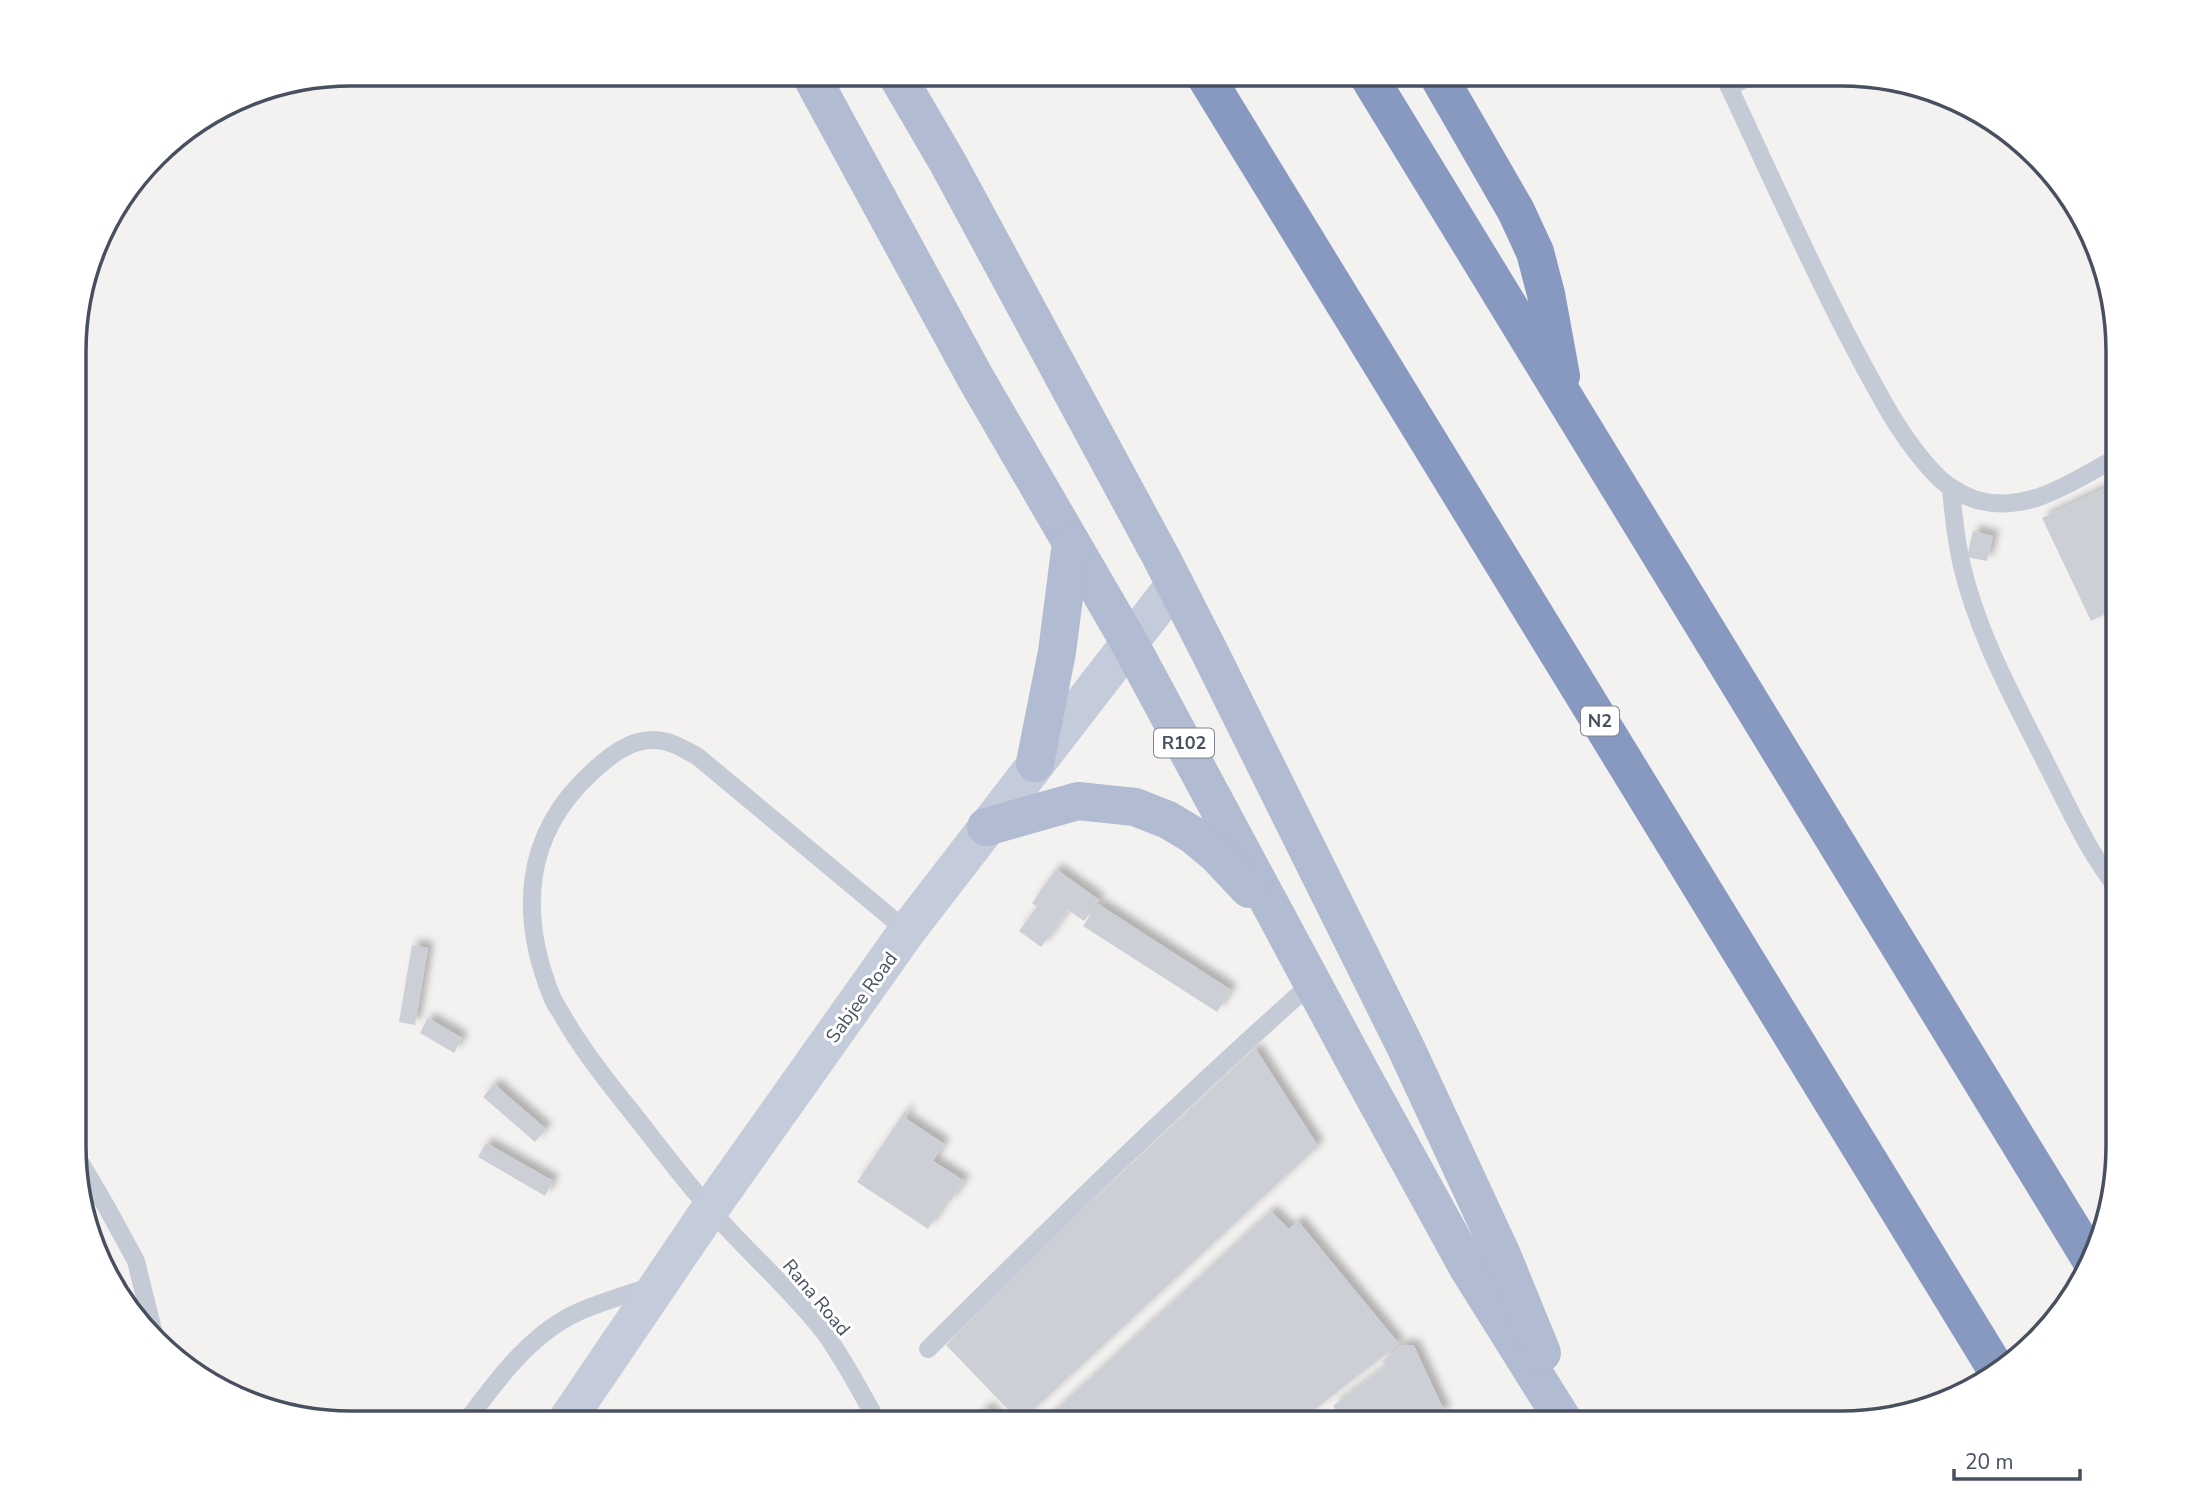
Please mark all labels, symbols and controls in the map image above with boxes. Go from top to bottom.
road number: N2 [1581,706,1619,736]
road number: R102 [1154,728,1214,758]
street label: Sabjee Road [820,947,904,1048]
street label: Rana Road [776,1254,856,1342]
scale bar [1954,1438,2080,1482]
text: 20 m [1965,1448,2014,1476]

